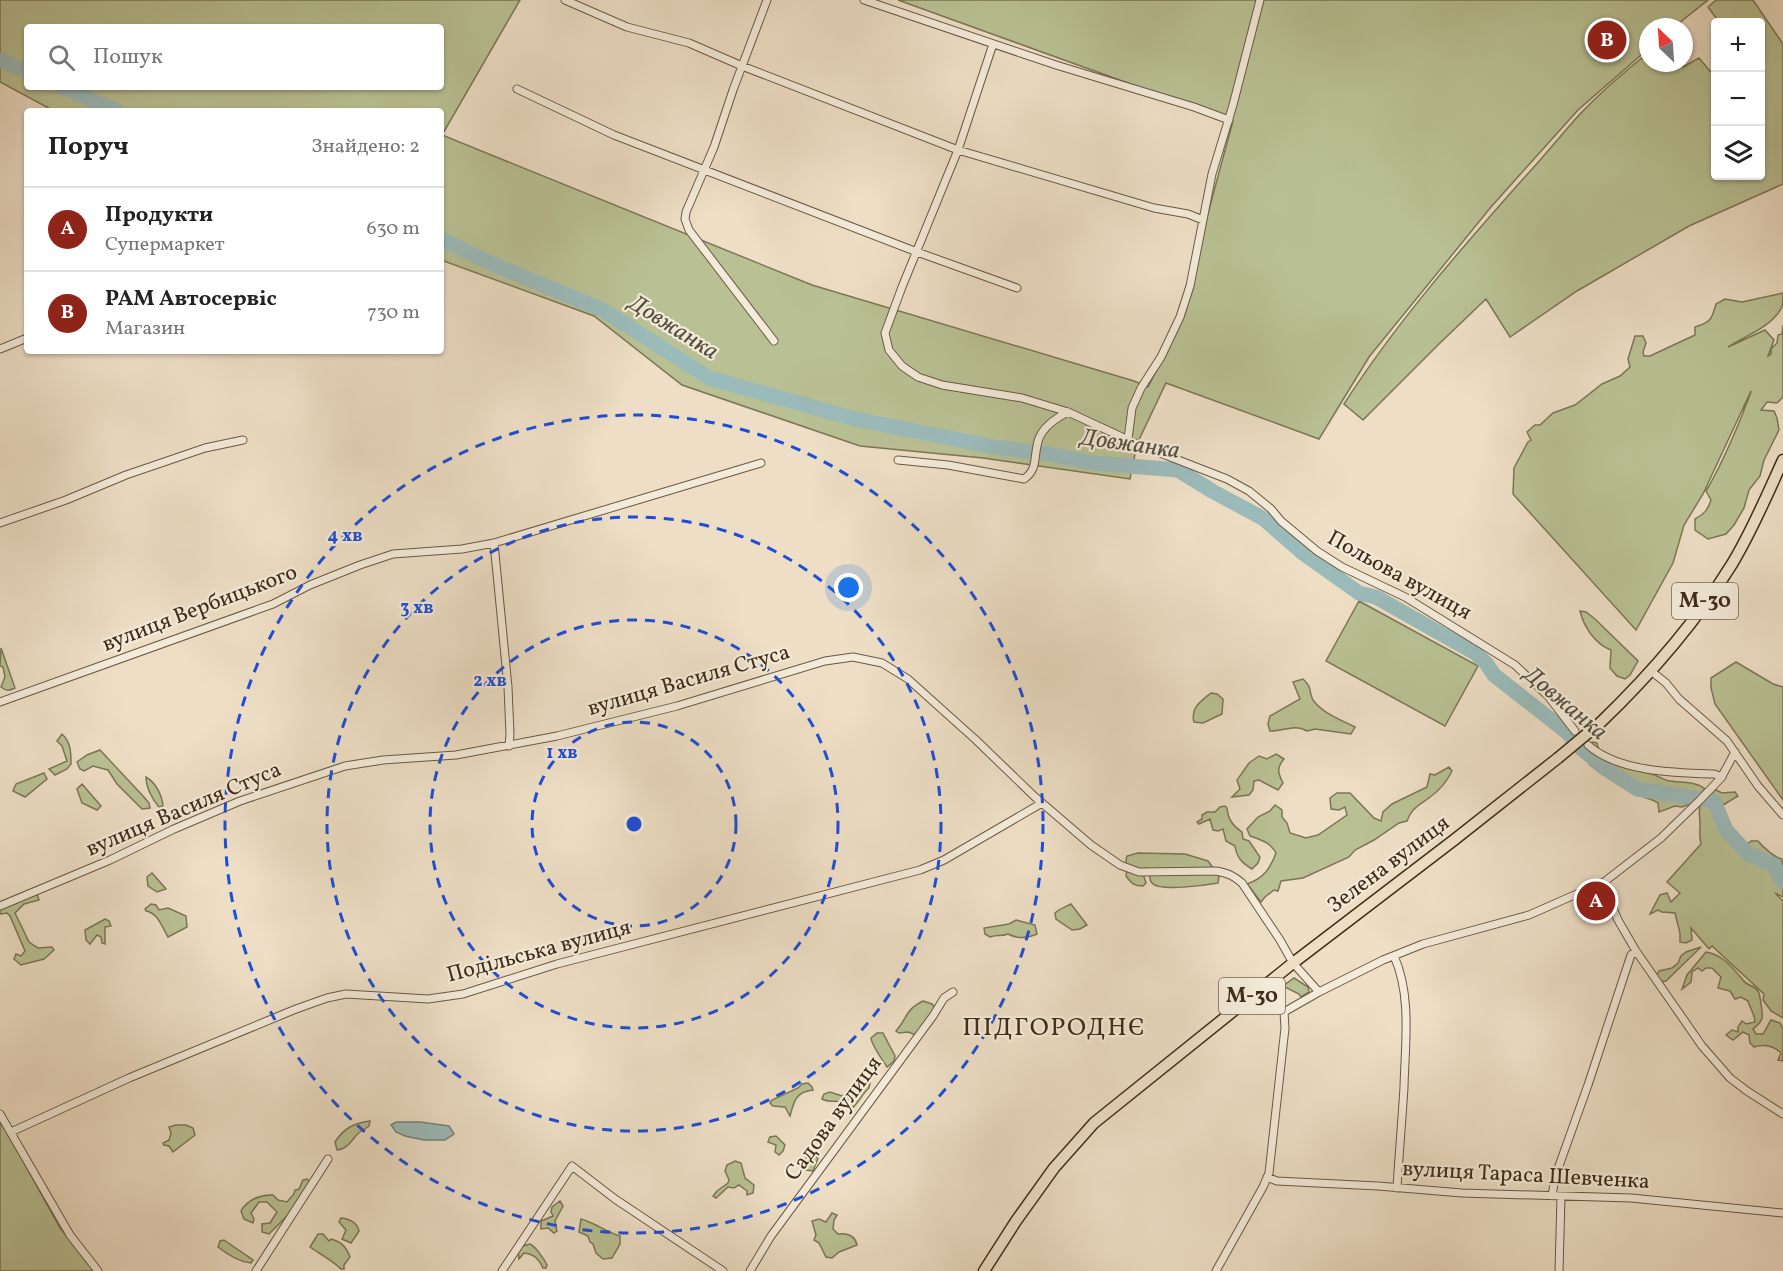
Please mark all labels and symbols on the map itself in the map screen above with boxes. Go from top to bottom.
pin: B [1588,18,1626,63]
north arrow [1639,18,1693,72]
water label: Довжанка [620,286,725,369]
water label: Довжанка [1076,421,1182,469]
street label: Польова вулиця [1321,523,1477,629]
text: 4 хв [327,524,363,549]
street label: вулиця Вербицького [98,557,302,661]
your location [834,573,863,602]
road number: М-30 [1672,583,1738,619]
text: 3 хв [400,596,434,621]
street label: вулиця Василя Стуса [584,637,794,725]
water label: Довжанка [1514,657,1614,749]
text: 2 хв [473,669,507,694]
text: 1 хв [546,741,578,766]
street label: вулиця Василя Стуса [82,755,286,865]
street label: Зелена вулиця [1321,809,1457,921]
centre of rings [624,814,644,834]
pin: A [1576,878,1616,924]
street label: Подільська вулиця [444,913,634,991]
road number: М-30 [1219,978,1285,1014]
district label: ПІДГОРОДНЄ [962,1010,1146,1046]
street label: Садова вулиця [778,1050,890,1188]
street label: вулиця Тараса Шевченка [1401,1154,1651,1198]

